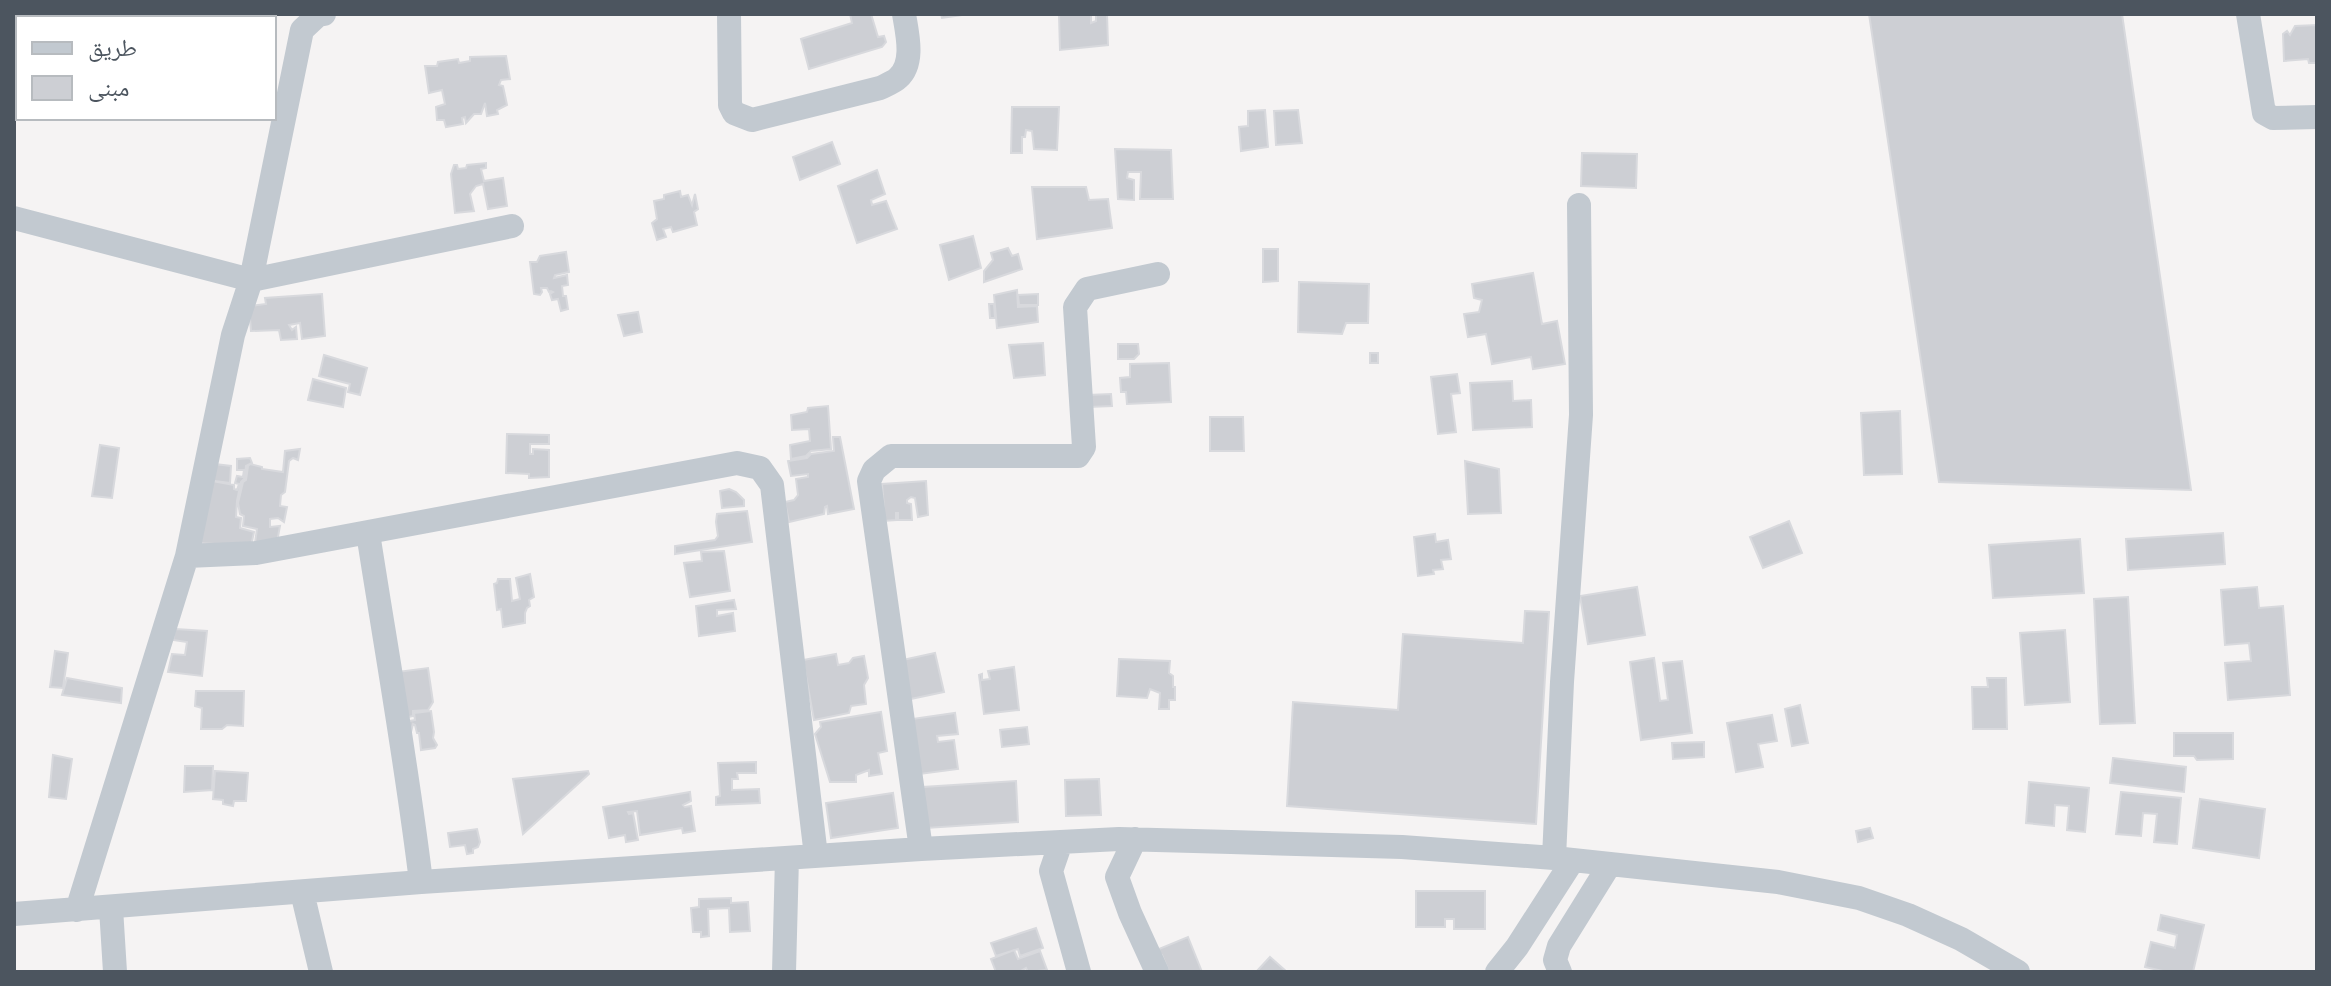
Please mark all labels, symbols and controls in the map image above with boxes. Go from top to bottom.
legend [16,16,276,120]
text: طريق [88,37,137,62]
text: مبنى [88,77,129,102]

